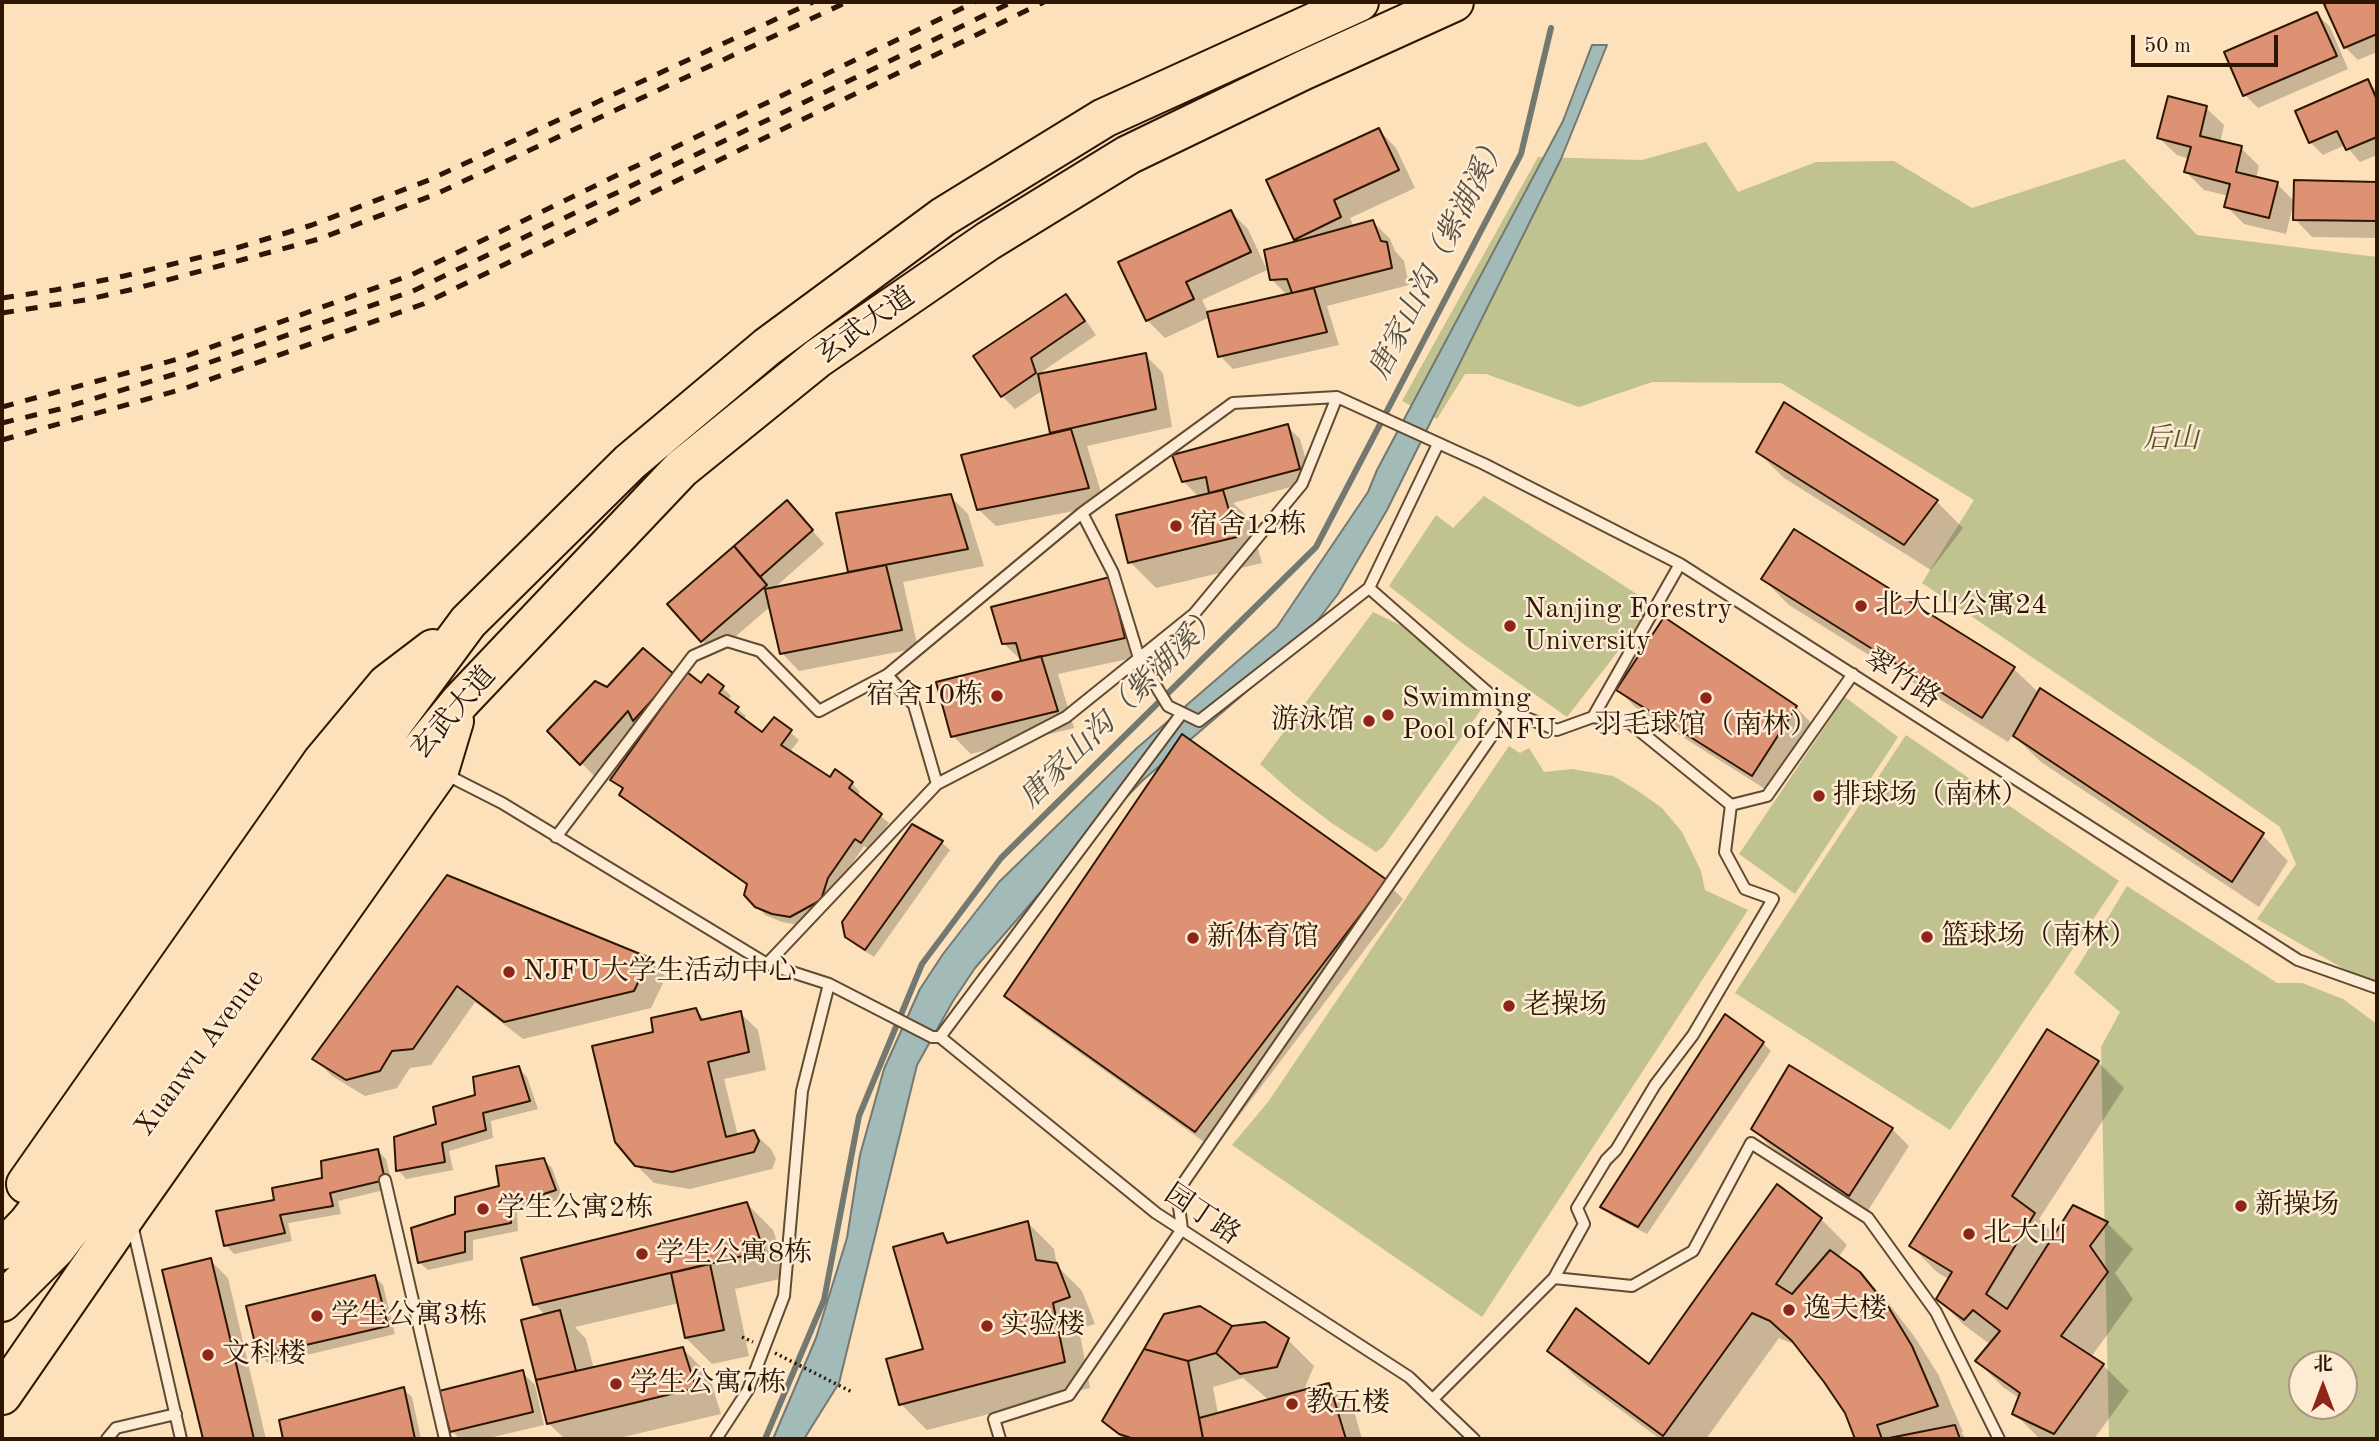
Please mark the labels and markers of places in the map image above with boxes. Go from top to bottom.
place label: 宿舍12栋 [1190,509,1306,543]
marker: 宿舍12栋 [1168,518,1184,534]
place label: 北大山公寓24 [1875,589,2047,623]
place label: Nanjing Forestry University [1524,593,1733,659]
marker: 北大山公寓24 [1853,598,1869,614]
marker: Nanjing Forestry University [1502,618,1518,634]
place label: 宿舍10栋 [867,679,983,713]
place label: Swimming Pool of NFU [1402,682,1556,748]
marker: 宿舍10栋 [989,688,1005,704]
marker: 羽毛球馆（南林） [1698,690,1714,706]
place label: 游泳馆 [1271,704,1355,738]
marker: Swimming Pool of NFU [1380,707,1396,723]
place label: 羽毛球馆（南林） [1594,709,1818,743]
marker: 游泳馆 [1361,713,1377,729]
place label: 排球场（南林） [1833,779,2029,813]
marker: 排球场（南林） [1811,788,1827,804]
place label: 篮球场（南林） [1941,920,2137,954]
place label: 新体育馆 [1207,921,1319,955]
marker: 篮球场（南林） [1919,929,1935,945]
marker: 新体育馆 [1185,930,1201,946]
place label: NJFU大学生活动中心 [523,955,796,989]
marker: NJFU大学生活动中心 [501,964,517,980]
place label: 老操场 [1523,989,1607,1023]
marker: 老操场 [1501,998,1517,1014]
place label: 新操场 [2255,1189,2339,1223]
place label: 学生公寓2栋 [497,1192,653,1226]
marker: 新操场 [2233,1198,2249,1214]
marker: 学生公寓2栋 [475,1201,491,1217]
place label: 北大山 [1983,1217,2067,1251]
marker: 北大山 [1961,1226,1977,1242]
place label: 学生公寓8栋 [656,1237,812,1271]
marker: 学生公寓8栋 [634,1246,650,1262]
place label: 逸夫楼 [1803,1293,1887,1327]
place label: 学生公寓3栋 [331,1299,487,1333]
marker: 逸夫楼 [1781,1302,1797,1318]
marker: 学生公寓3栋 [309,1308,325,1324]
place label: 实验楼 [1001,1309,1085,1343]
marker: 实验楼 [979,1318,995,1334]
place label: 文科楼 [222,1338,306,1372]
marker: 文科楼 [200,1347,216,1363]
place label: 学生公寓7栋 [630,1367,786,1401]
marker: 学生公寓7栋 [608,1376,624,1392]
place label: 教五楼 [1306,1387,1390,1421]
marker: 教五楼 [1284,1396,1300,1412]

